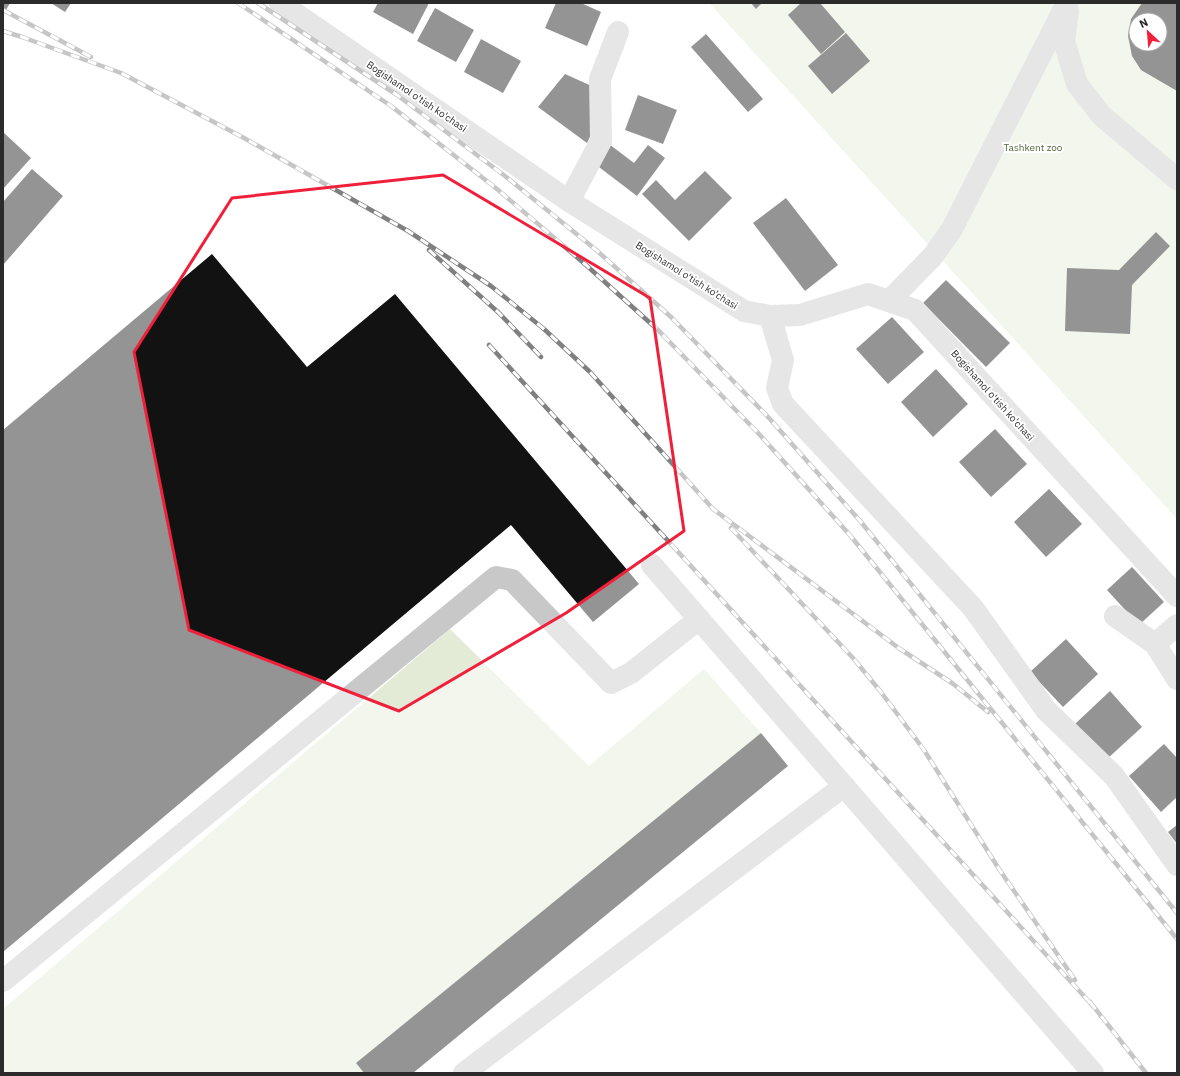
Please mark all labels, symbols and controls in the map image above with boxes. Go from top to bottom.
north arrow [1128,12,1168,52]
text: N [1137,15,1150,31]
street label: Bogishamol o'tish ko'chasi [364,58,469,135]
park label: Tashkent zoo [1004,141,1063,154]
street label: Bogishamol o'tish ko'chasi [633,239,740,312]
street label: Bogishamol o'tish ko'chasi [948,347,1037,444]

